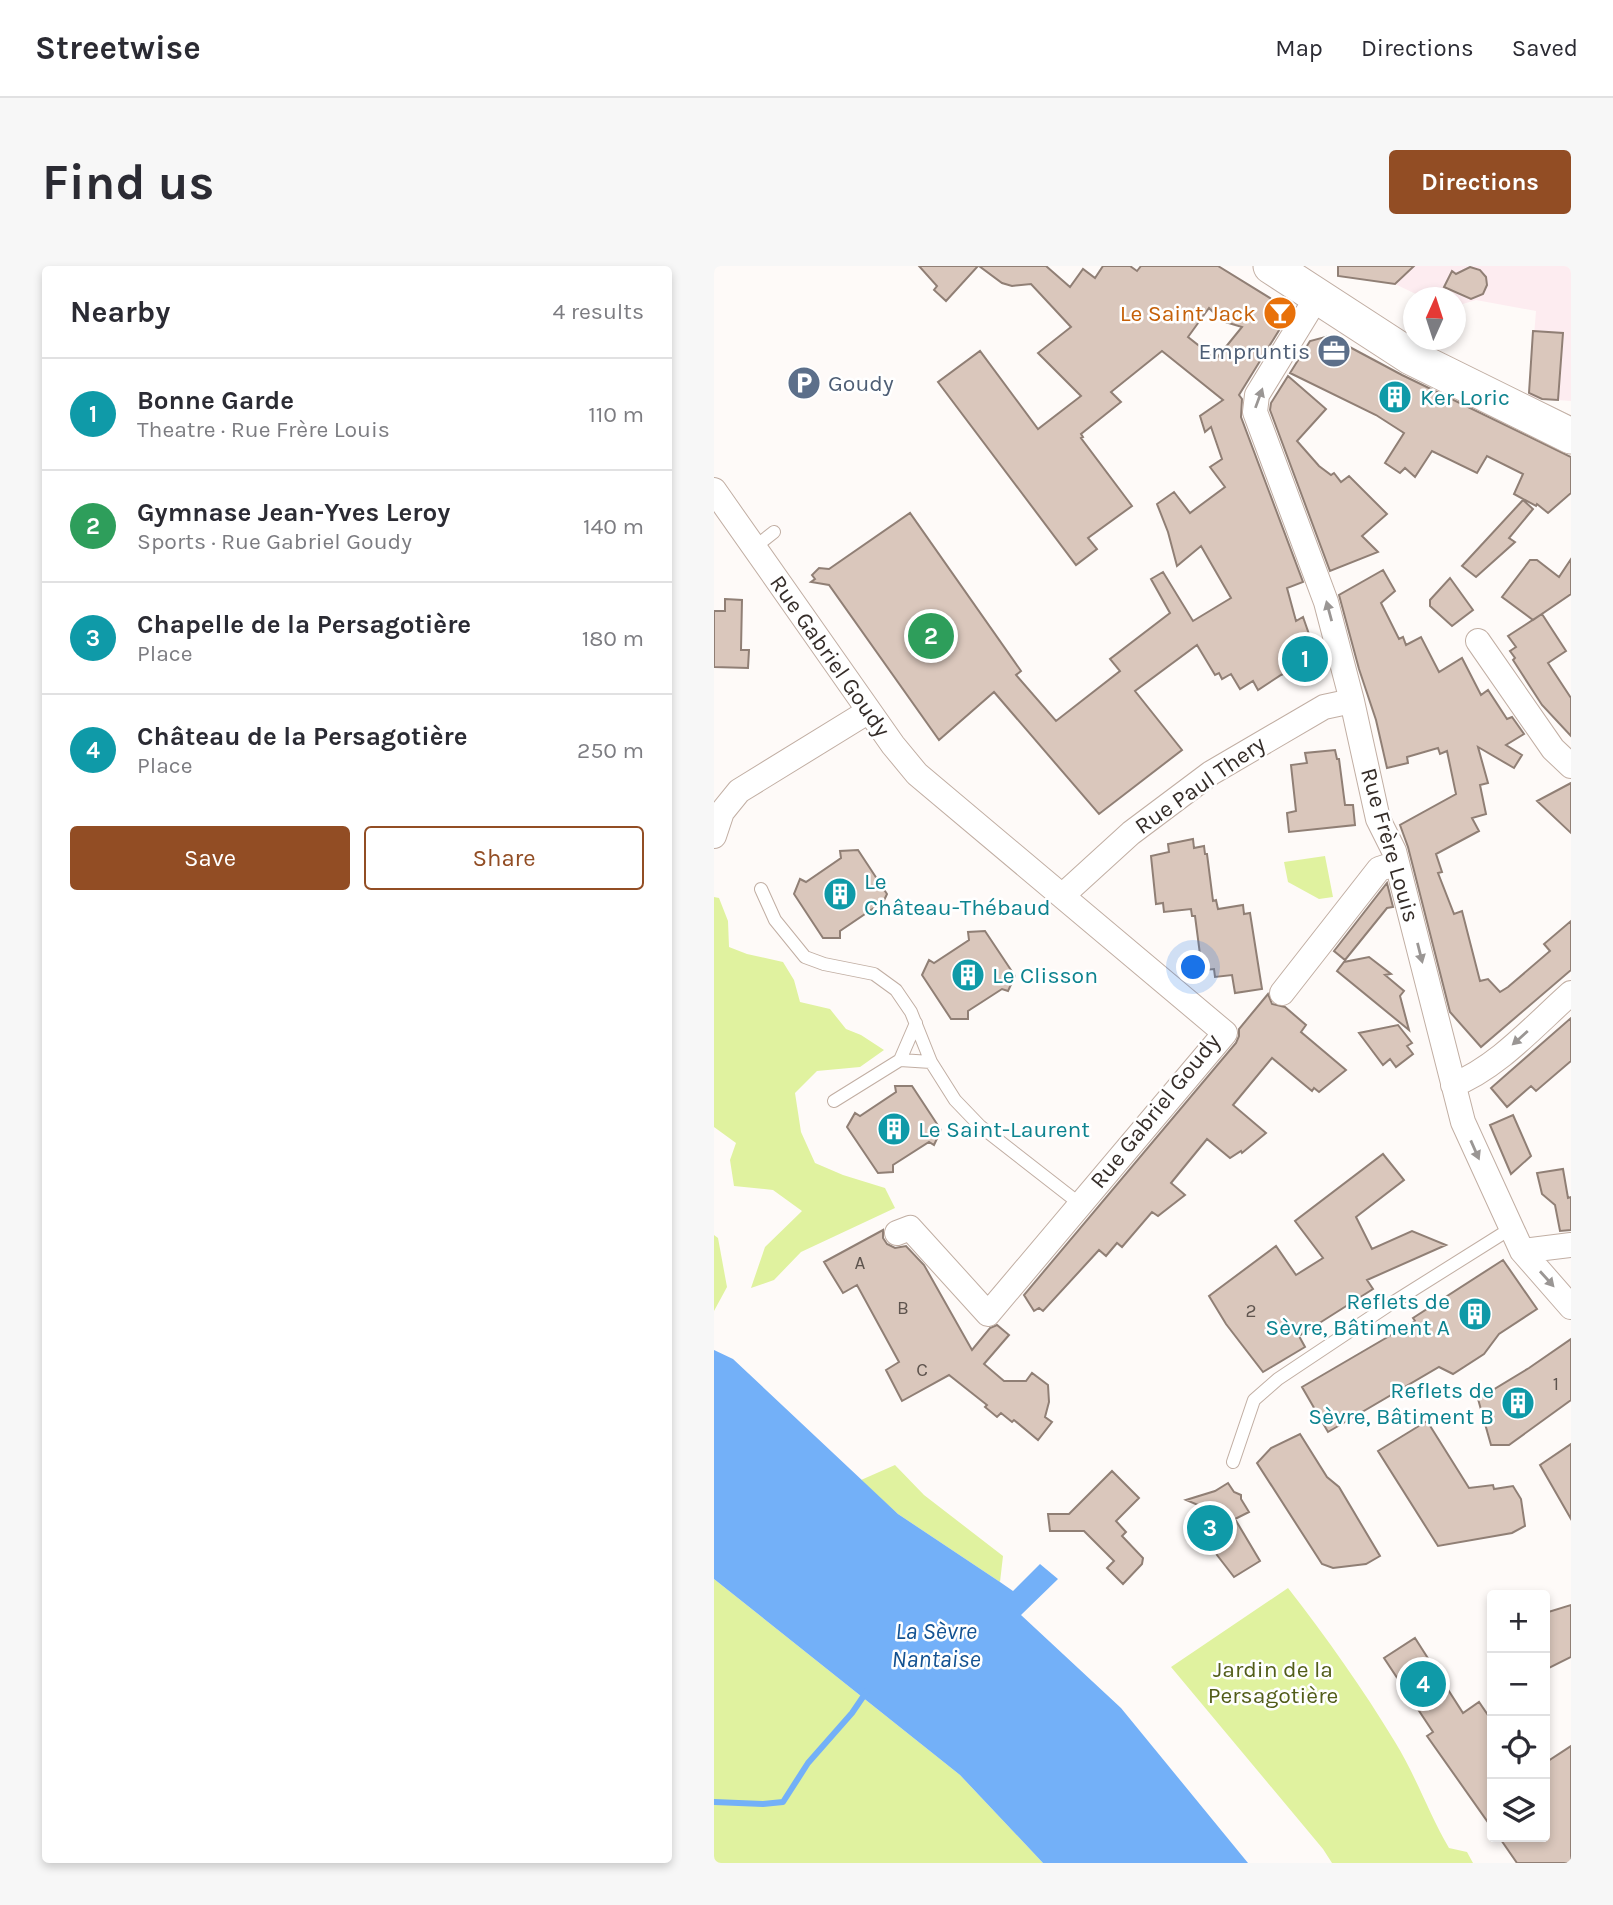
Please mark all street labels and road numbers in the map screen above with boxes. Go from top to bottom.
street label: Rue Gabriel Goudy [764,570,896,742]
street label: Rue Paul Thery [1130,730,1271,840]
street label: Rue Frère Louis [1355,765,1425,925]
street label: Rue Gabriel Goudy [1084,1028,1226,1194]

